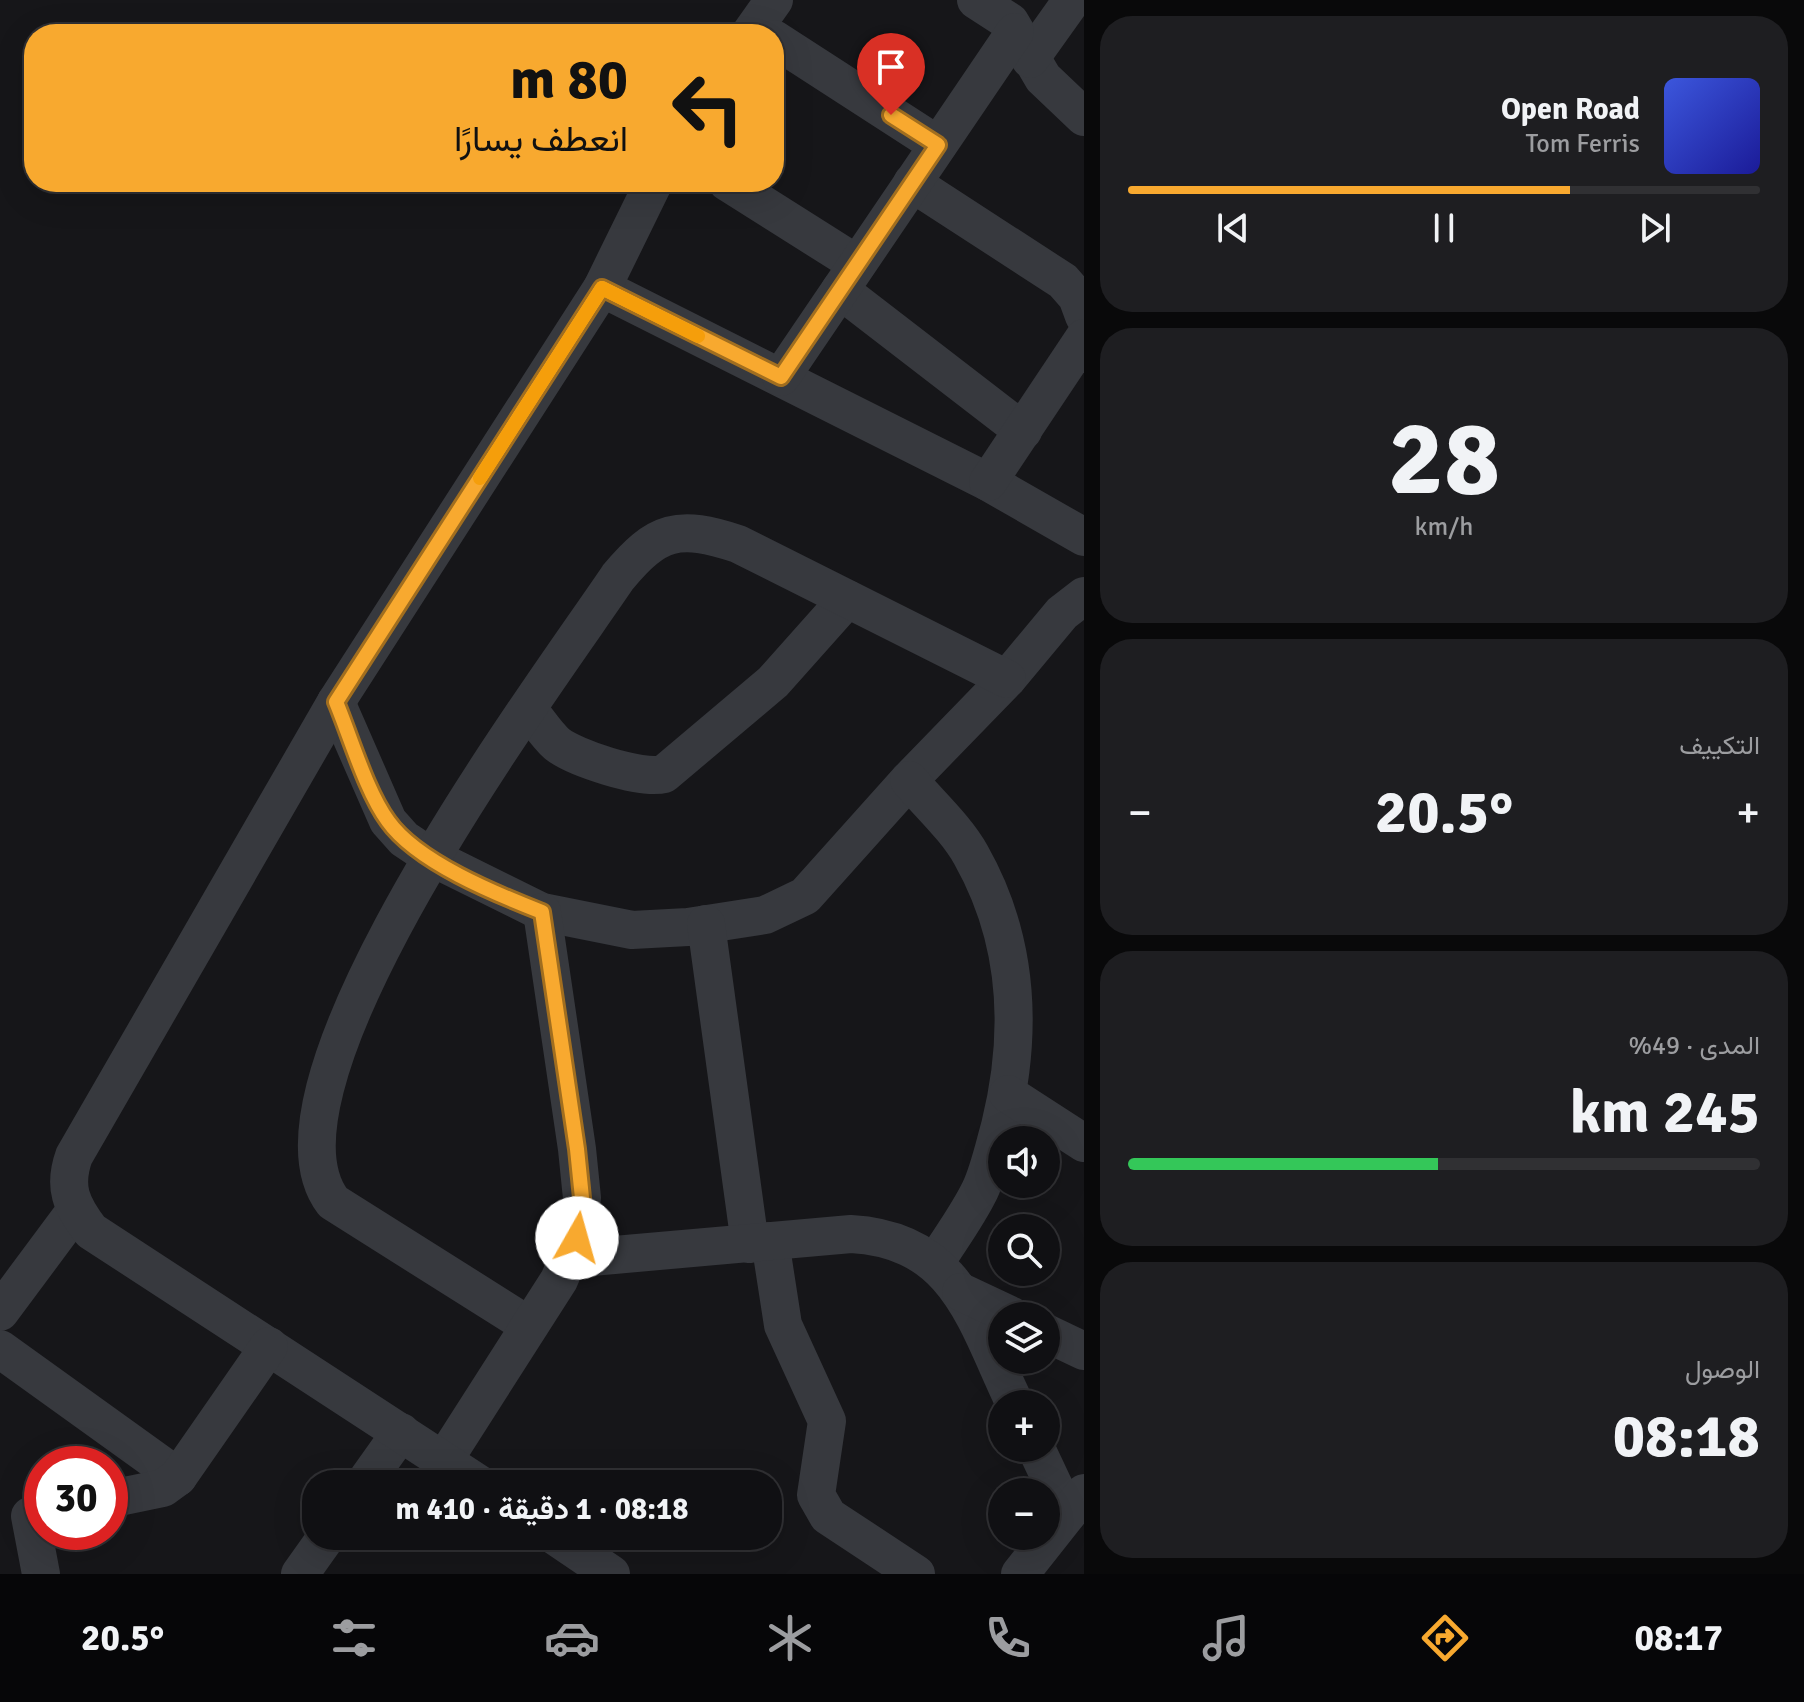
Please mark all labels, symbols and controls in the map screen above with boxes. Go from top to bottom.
pin [857,33,925,115]
text: 80 m [510,45,628,114]
icon: arrive [869,45,913,89]
icon: left [656,56,760,160]
text: Open Road [1501,91,1640,128]
text: انعطف يسارًا [454,117,628,162]
text: Tom Ferris [1526,128,1640,160]
icon: previous [1211,206,1255,250]
icon: pause [1422,206,1466,250]
icon: next [1633,206,1677,250]
text: 28 [1388,395,1500,523]
text: km/h [1415,511,1473,543]
text: التكييف [1679,730,1760,762]
text: 20.5° [1375,776,1513,850]
text: − [1128,786,1152,840]
text: + [1736,786,1760,840]
text: المدى · 49% [1628,1030,1760,1062]
text: 245 km [1570,1076,1760,1150]
map controls [988,1126,1060,1550]
button: sound [988,1126,1060,1198]
position arrow [535,1196,619,1280]
button: search [988,1214,1060,1286]
button: layers [988,1302,1060,1374]
text: الوصول [1685,1354,1760,1386]
button: + [988,1390,1060,1462]
text: 08:18 [1613,1400,1760,1474]
speed limit sign: 30 [24,1446,128,1550]
button: − [988,1478,1060,1550]
text: 08:18 · 1 دقيقة · 410 m [396,1491,688,1528]
icon: filters [326,1610,382,1666]
icon: car [544,1610,600,1666]
icon: climate [762,1610,818,1666]
icon: phone [980,1610,1036,1666]
icon: music [1198,1610,1254,1666]
icon: directions [1417,1610,1473,1666]
text: 20.5° [81,1616,164,1661]
text: 08:17 [1635,1616,1723,1661]

